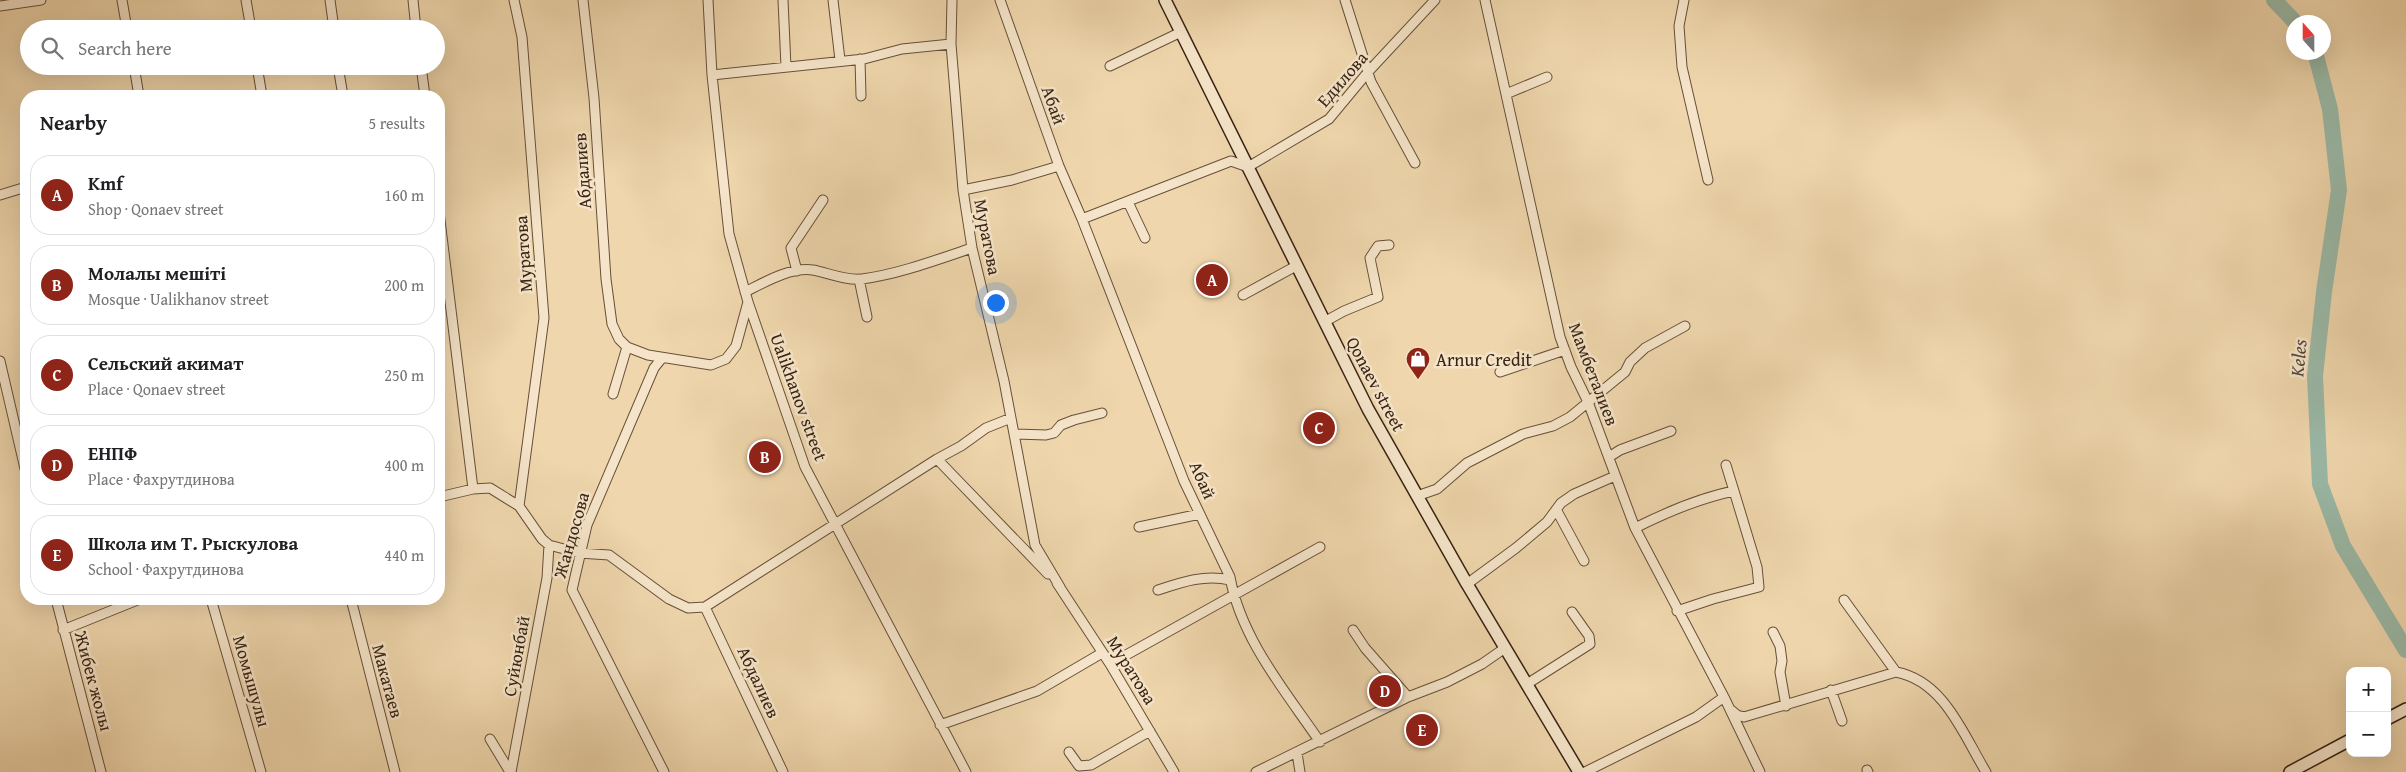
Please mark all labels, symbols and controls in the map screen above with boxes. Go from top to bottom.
north arrow [2286,15,2331,60]
search box [20,20,445,75]
icon: search [38,34,66,62]
text: Search here [78,34,172,62]
street label: Едилова [1310,45,1374,113]
street label: Абай [1035,82,1074,128]
text: Nearby [40,107,107,138]
text: 5 results [368,111,425,135]
street label: Абдалиев [566,132,598,210]
text: Kmf [88,169,123,197]
text: A [52,183,62,207]
text: 160 m [384,183,424,207]
text: Shop · Qonaev street [88,197,224,221]
street label: Муратова [967,197,1009,278]
street label: Муратова [507,214,539,293]
text: Молалы мешіті [88,259,226,287]
pin: A [1196,261,1228,299]
text: B [52,273,62,297]
text: 200 m [384,273,424,297]
text: Mosque · Ualikhanov street [88,287,269,311]
your location [983,290,1009,316]
street label: Мамбеталиев [1562,319,1626,430]
street label: Ualikhanov street [763,329,835,465]
street label: Qonaev street [1340,332,1413,437]
water label: Keles [2282,338,2314,379]
shop icon: Arnur Credit [1405,346,1431,380]
place label: Arnur Credit [1436,346,1533,373]
text: Сельский акимат [88,349,243,377]
text: C [52,363,62,387]
text: 250 m [384,363,424,387]
text: Place · Qonaev street [88,377,225,401]
pin: C [1303,409,1335,447]
pin: B [749,438,781,476]
text: ЕНПФ [88,439,137,467]
text: D [52,453,62,477]
text: 400 m [384,453,424,477]
street label: Абай [1183,457,1223,504]
text: Place · Фахрутдинова [88,467,235,491]
street label: Жандосова [546,488,596,582]
text: Школа им Т. Рыскулова [88,529,298,557]
text: E [53,543,61,567]
text: 440 m [384,543,424,567]
text: School · Фахрутдинова [88,557,244,581]
street label: Суйюнбай [496,613,536,699]
street label: Жибек жолы [67,627,120,734]
street label: Муратова [1100,630,1164,710]
street label: Момышулы [226,632,278,730]
street label: Макатаев [365,641,411,721]
street label: Абдалиев [731,642,787,722]
map controls [2346,667,2391,757]
button: + [2346,667,2391,712]
pin: D [1369,672,1401,710]
pin: E [1406,711,1438,749]
button: − [2346,712,2391,757]

